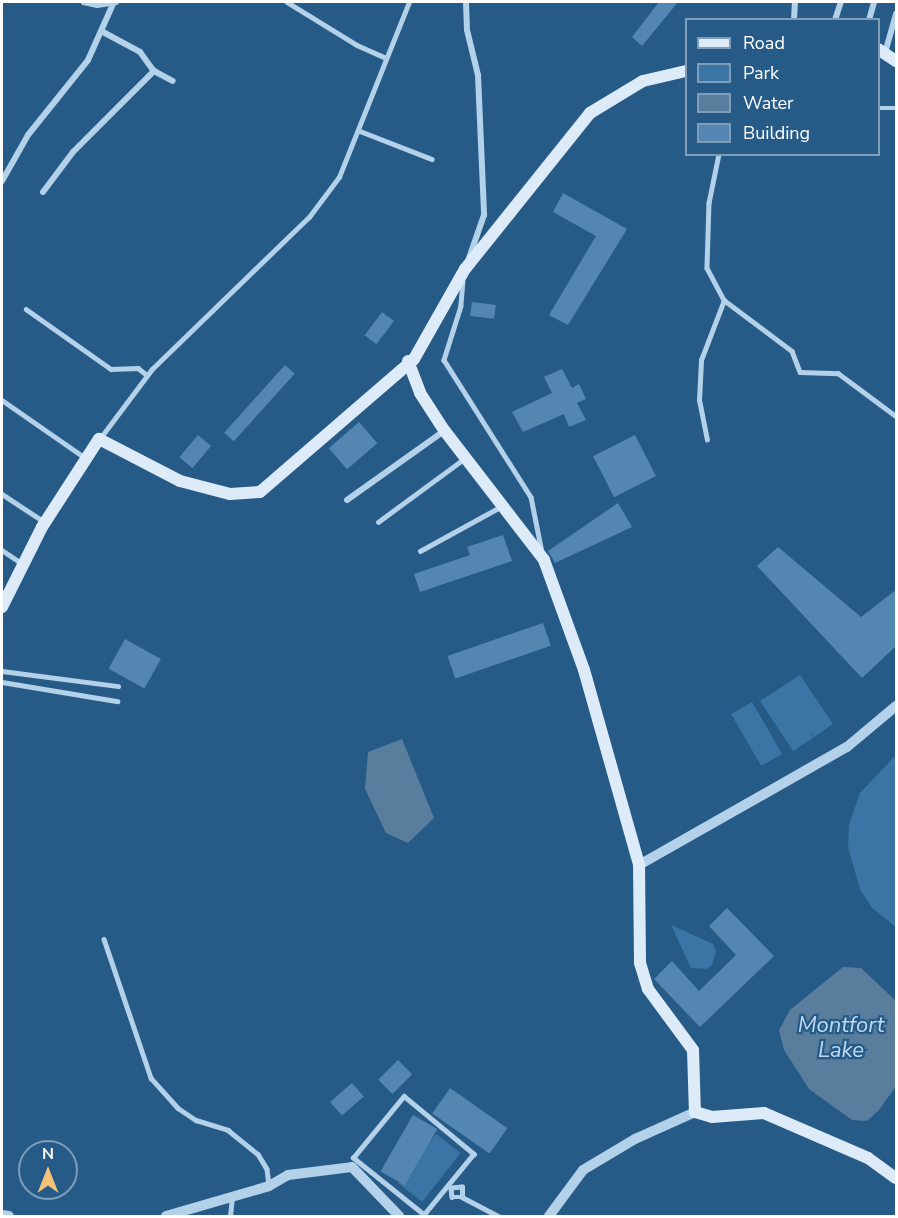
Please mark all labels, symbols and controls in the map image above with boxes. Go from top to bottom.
legend [685,18,880,156]
text: Road [743,31,785,55]
text: Park [743,61,779,85]
text: Water [743,91,794,115]
text: Building [743,121,810,145]
water label: Montfort Lake [798,1012,884,1064]
north arrow [18,1140,78,1200]
text: N [42,1143,54,1165]

